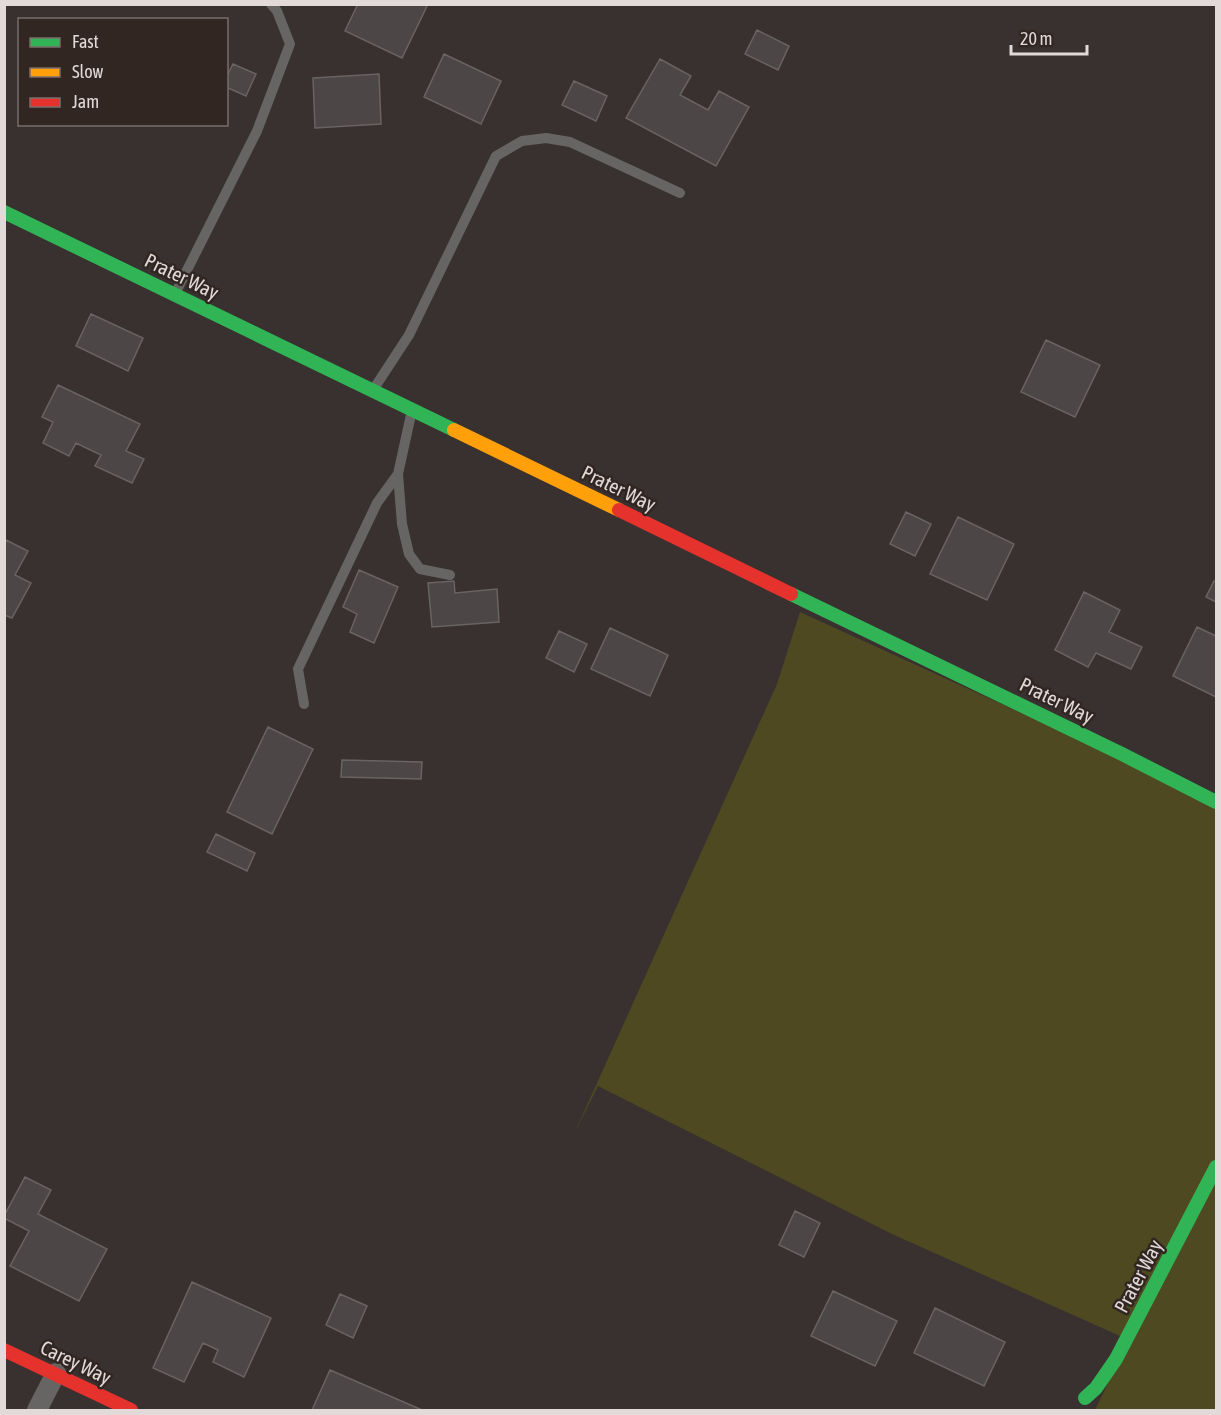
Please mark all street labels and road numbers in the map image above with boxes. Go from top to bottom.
street label: Prater Way [141,248,223,304]
street label: Prater Way [578,460,660,516]
street label: Prater Way [1016,672,1098,728]
street label: Prater Way [1109,1236,1167,1316]
street label: Carey Way [37,1335,115,1389]

